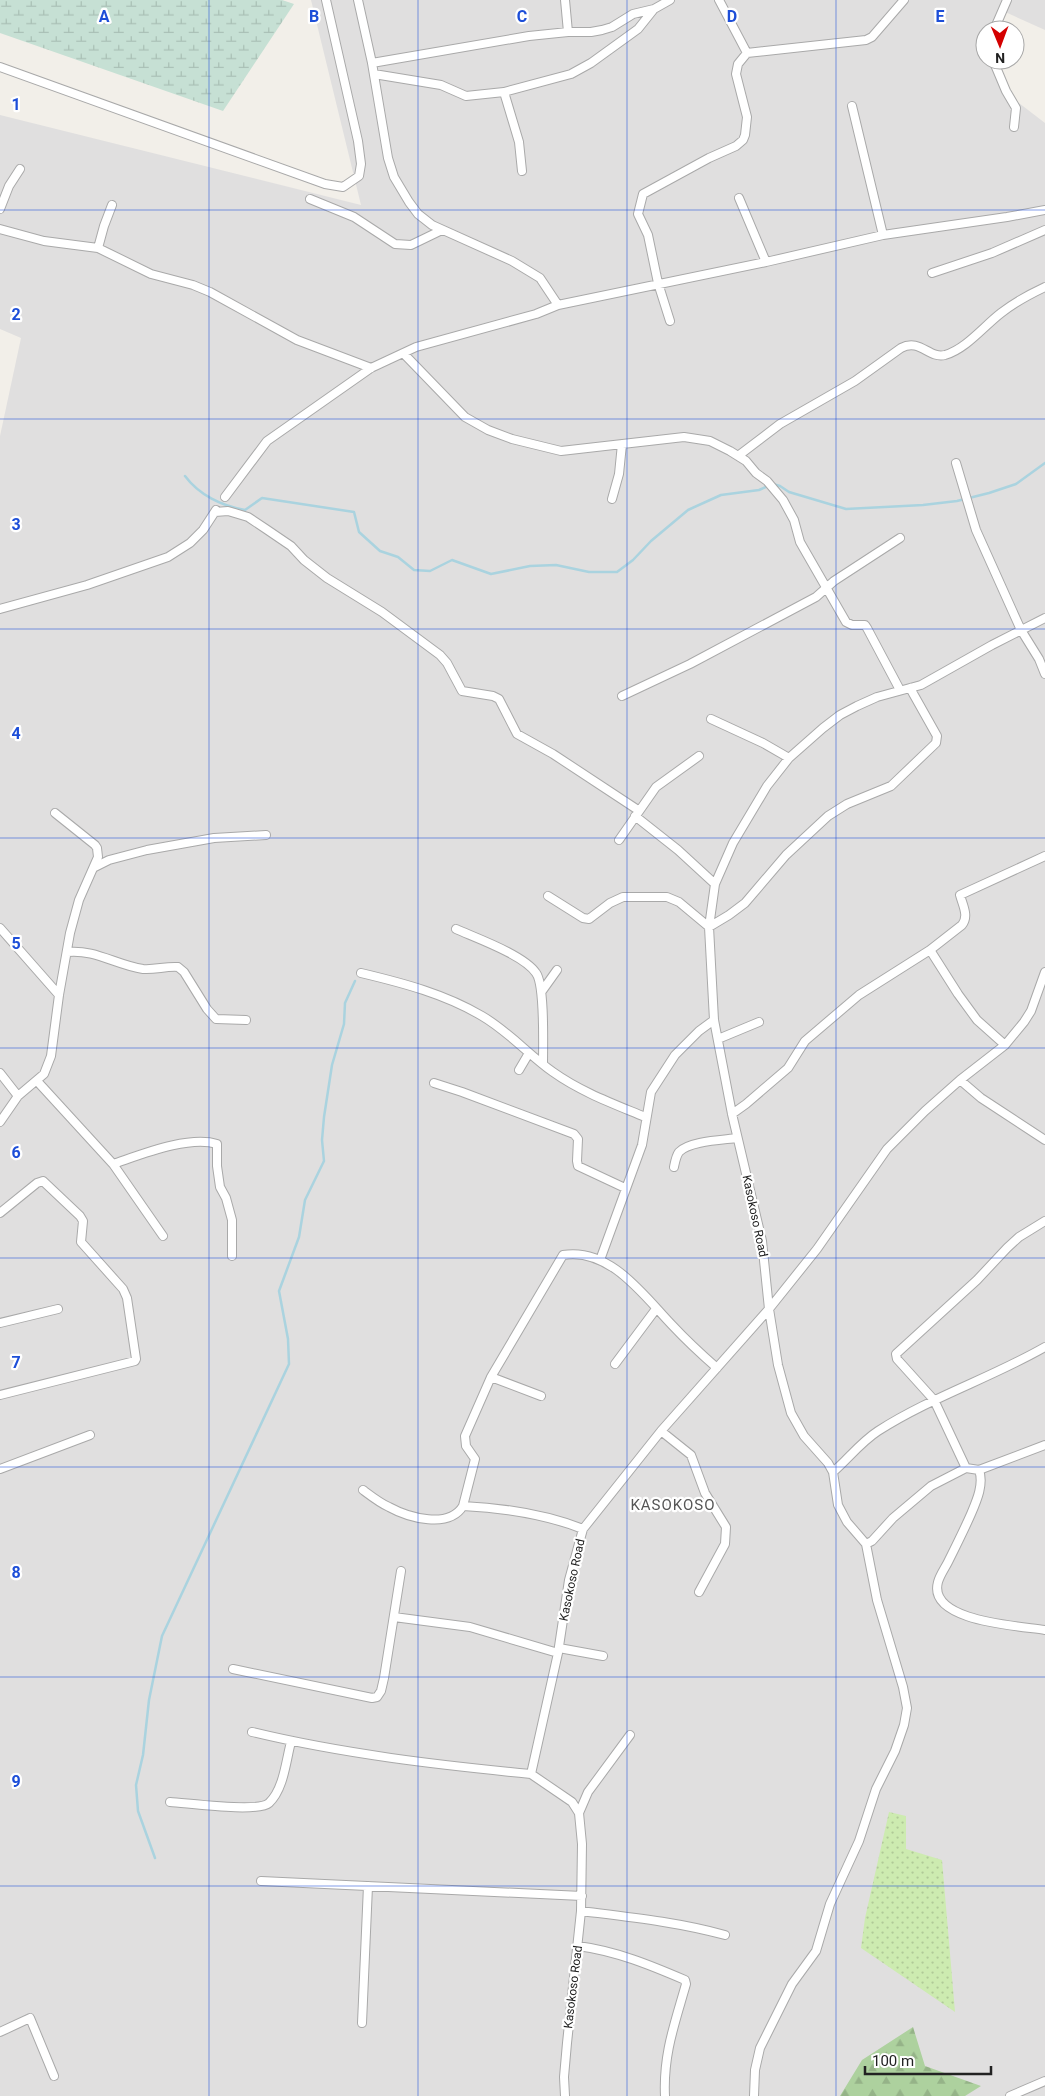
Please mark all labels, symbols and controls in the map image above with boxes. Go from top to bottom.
text: A [99,7,110,26]
text: B [309,7,319,26]
text: C [517,7,527,26]
text: D [727,7,737,26]
text: E [936,7,945,26]
north arrow [975,20,1025,70]
text: N [995,50,1005,66]
text: 1 [11,95,21,114]
text: 2 [11,305,21,324]
text: 3 [11,515,21,534]
text: 4 [11,724,21,743]
text: 5 [11,934,21,953]
text: 6 [11,1143,21,1162]
street label: Kasokoso Road [739,1174,771,1258]
text: 7 [11,1353,21,1372]
district label: KASOKOSO [630,1496,716,1514]
street label: Kasokoso Road [556,1538,588,1622]
text: 8 [11,1563,21,1582]
text: 9 [11,1772,21,1791]
street label: Kasokoso Road [561,1945,585,2029]
scale bar [865,2044,991,2076]
text: 100 m [872,2052,914,2070]

